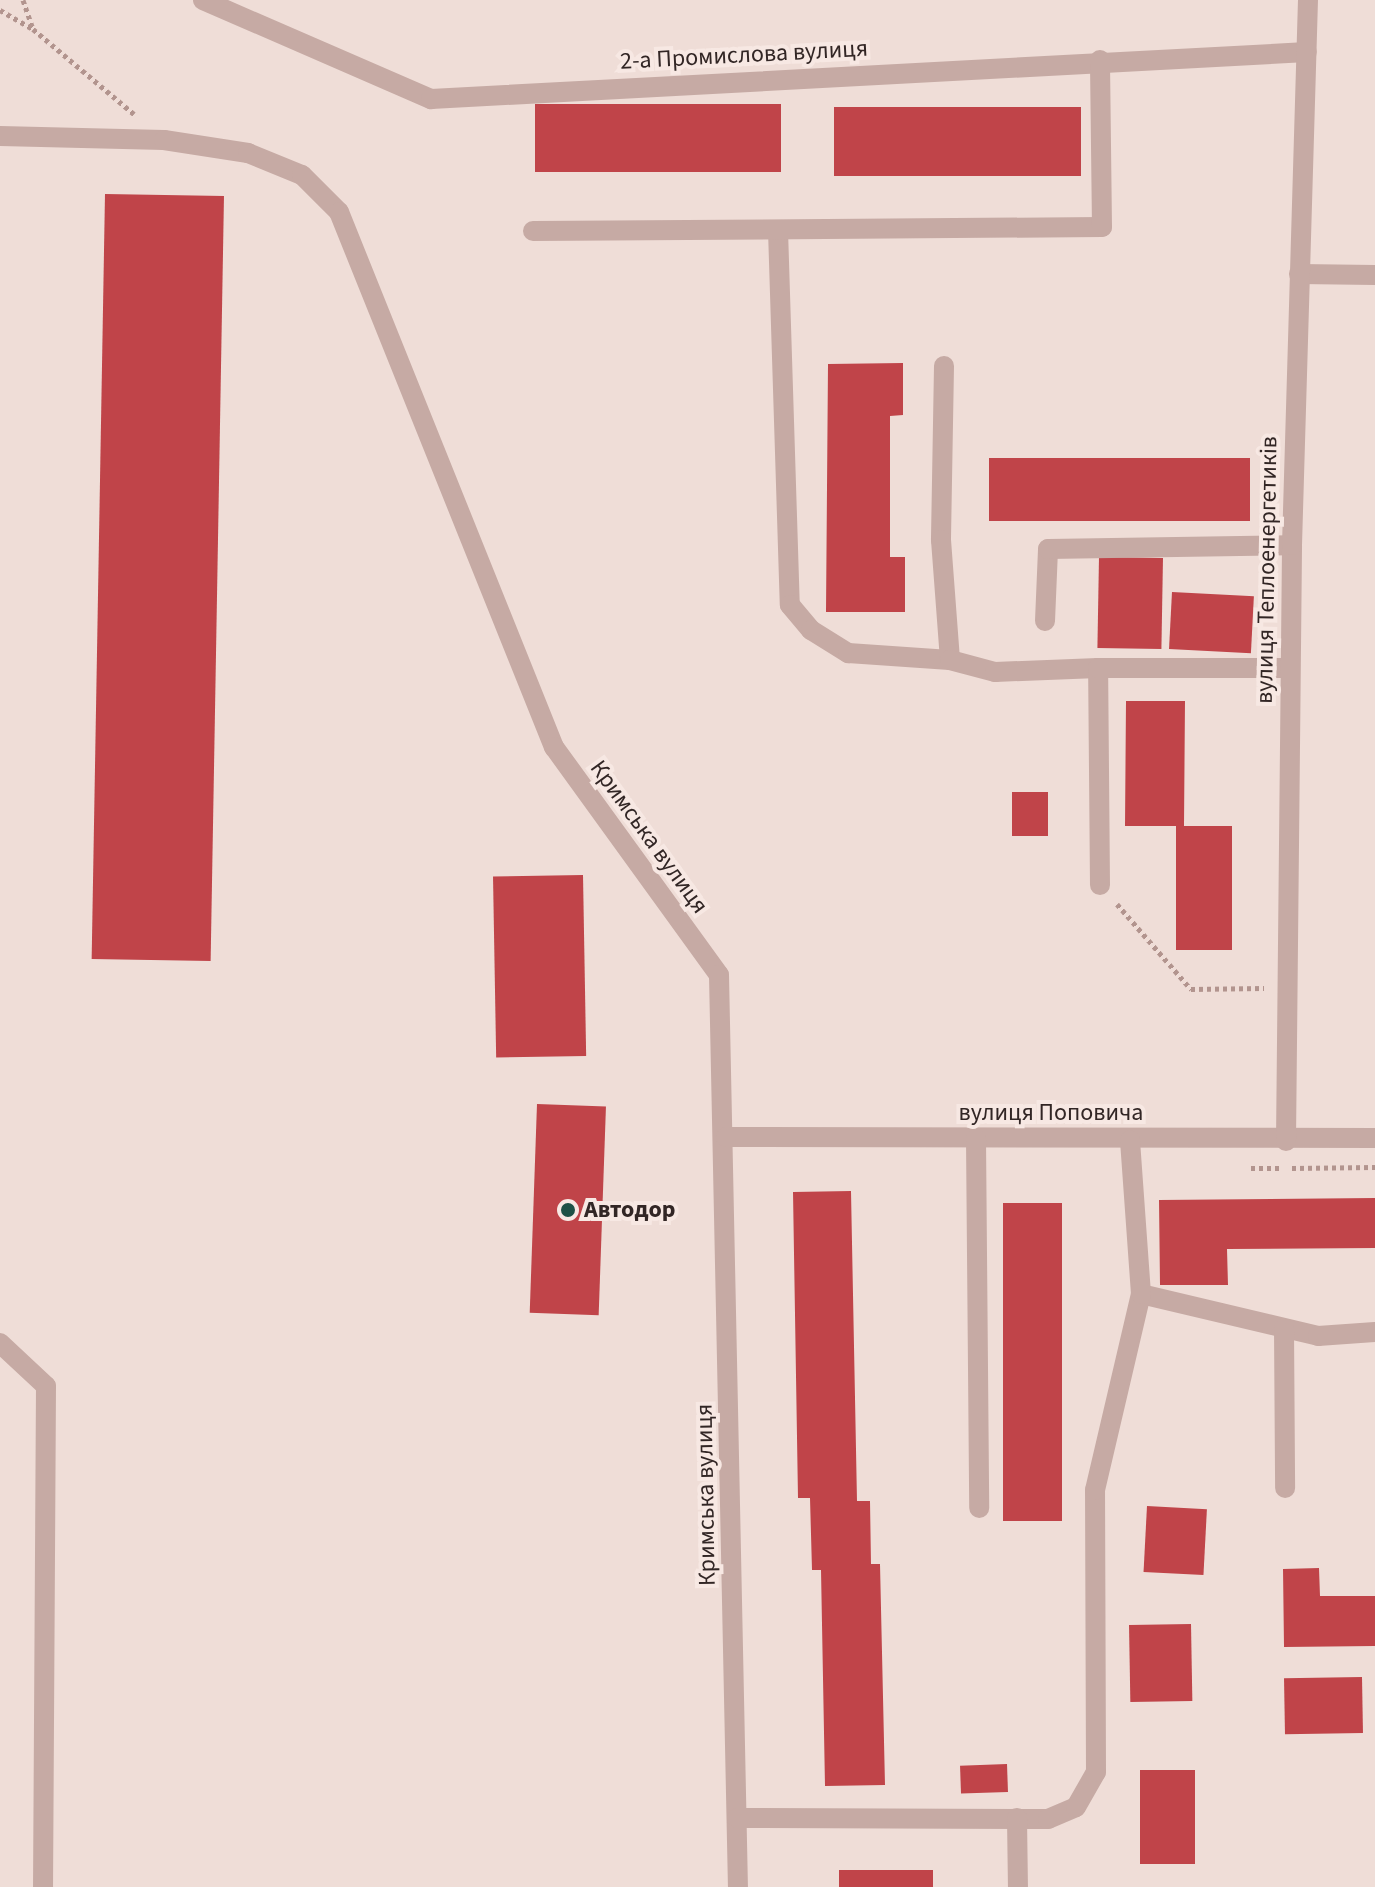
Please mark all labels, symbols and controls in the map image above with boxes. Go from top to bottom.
street label: 2-а Промислова вулиця [619,34,869,76]
street label: вулиця Теплоенергетиків [1250,436,1284,704]
street label: Кримська вулиця [584,755,714,919]
street label: вулиця Поповича [959,1099,1143,1127]
place label: Автодор [584,1196,676,1224]
marker: Автодор [559,1201,577,1219]
street label: Кримська вулиця [690,1404,722,1586]

